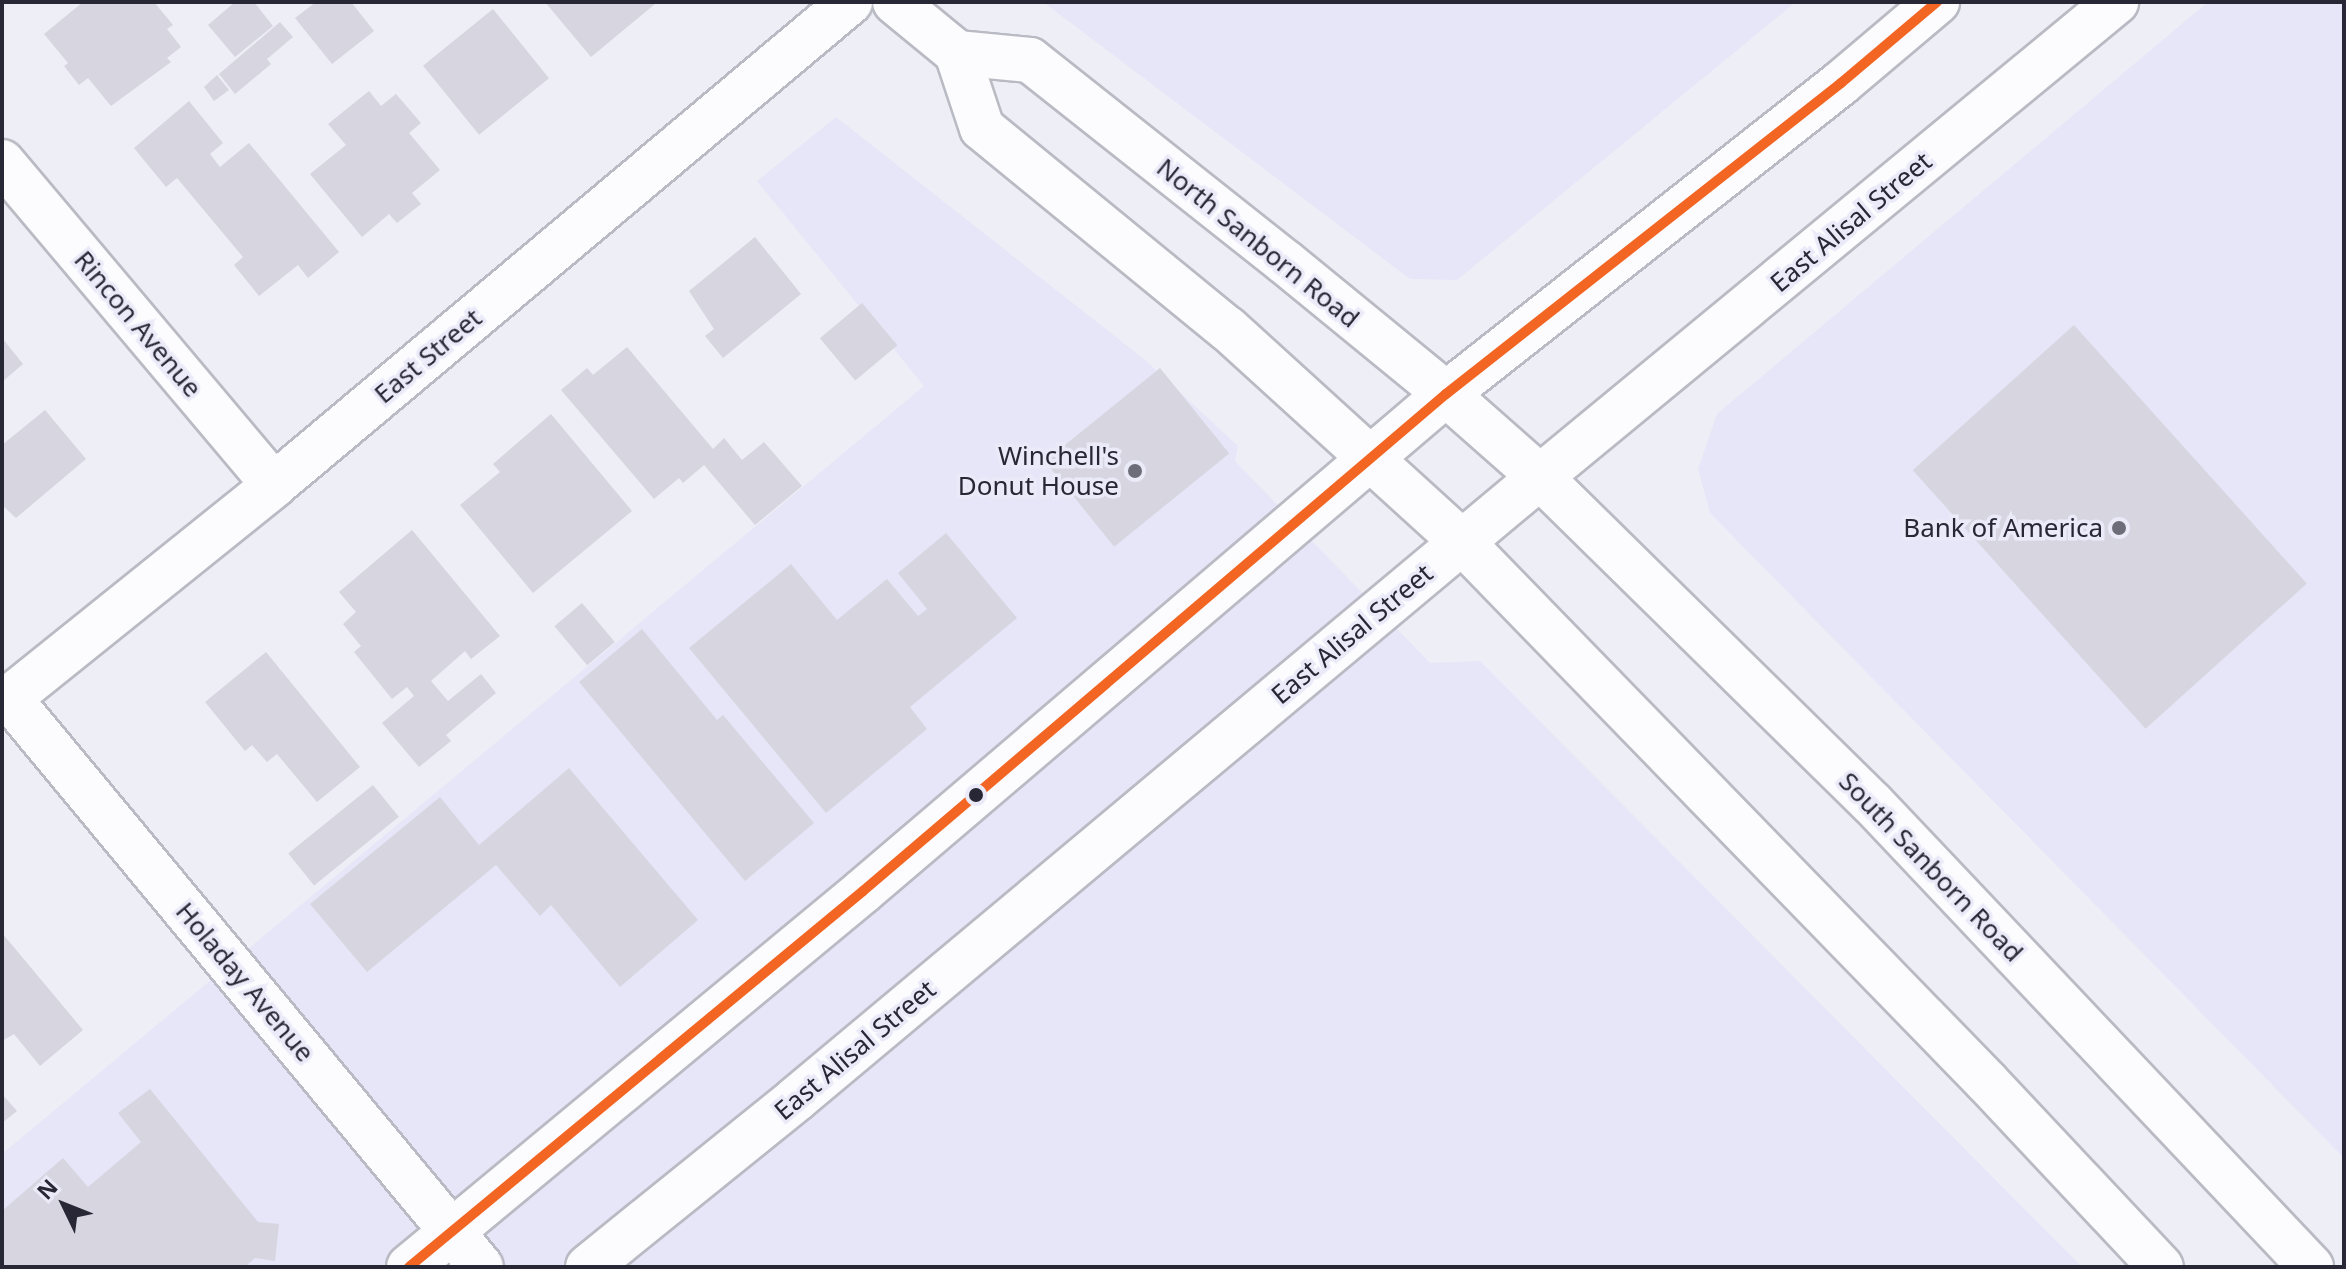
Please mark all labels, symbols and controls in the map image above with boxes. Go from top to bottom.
street label: East Alisal Street [1764,146,1938,298]
street label: North Sanborn Road [1151,152,1365,334]
street label: Rincon Avenue [68,245,208,403]
street label: East Street [368,302,488,410]
place label: Winchell's Donut House [958,440,1119,502]
marker: Winchell's Donut House [1126,462,1144,480]
place label: Bank of America [1903,512,2103,544]
marker: Bank of America [2110,519,2128,537]
street label: East Alisal Street [1265,558,1439,710]
street label: South Sanborn Road [1833,766,2029,968]
unlabelled marker [968,787,984,803]
street label: Holaday Avenue [169,896,321,1068]
street label: East Alisal Street [768,974,942,1126]
north arrow [24,1165,104,1245]
text: N [29,1172,64,1205]

